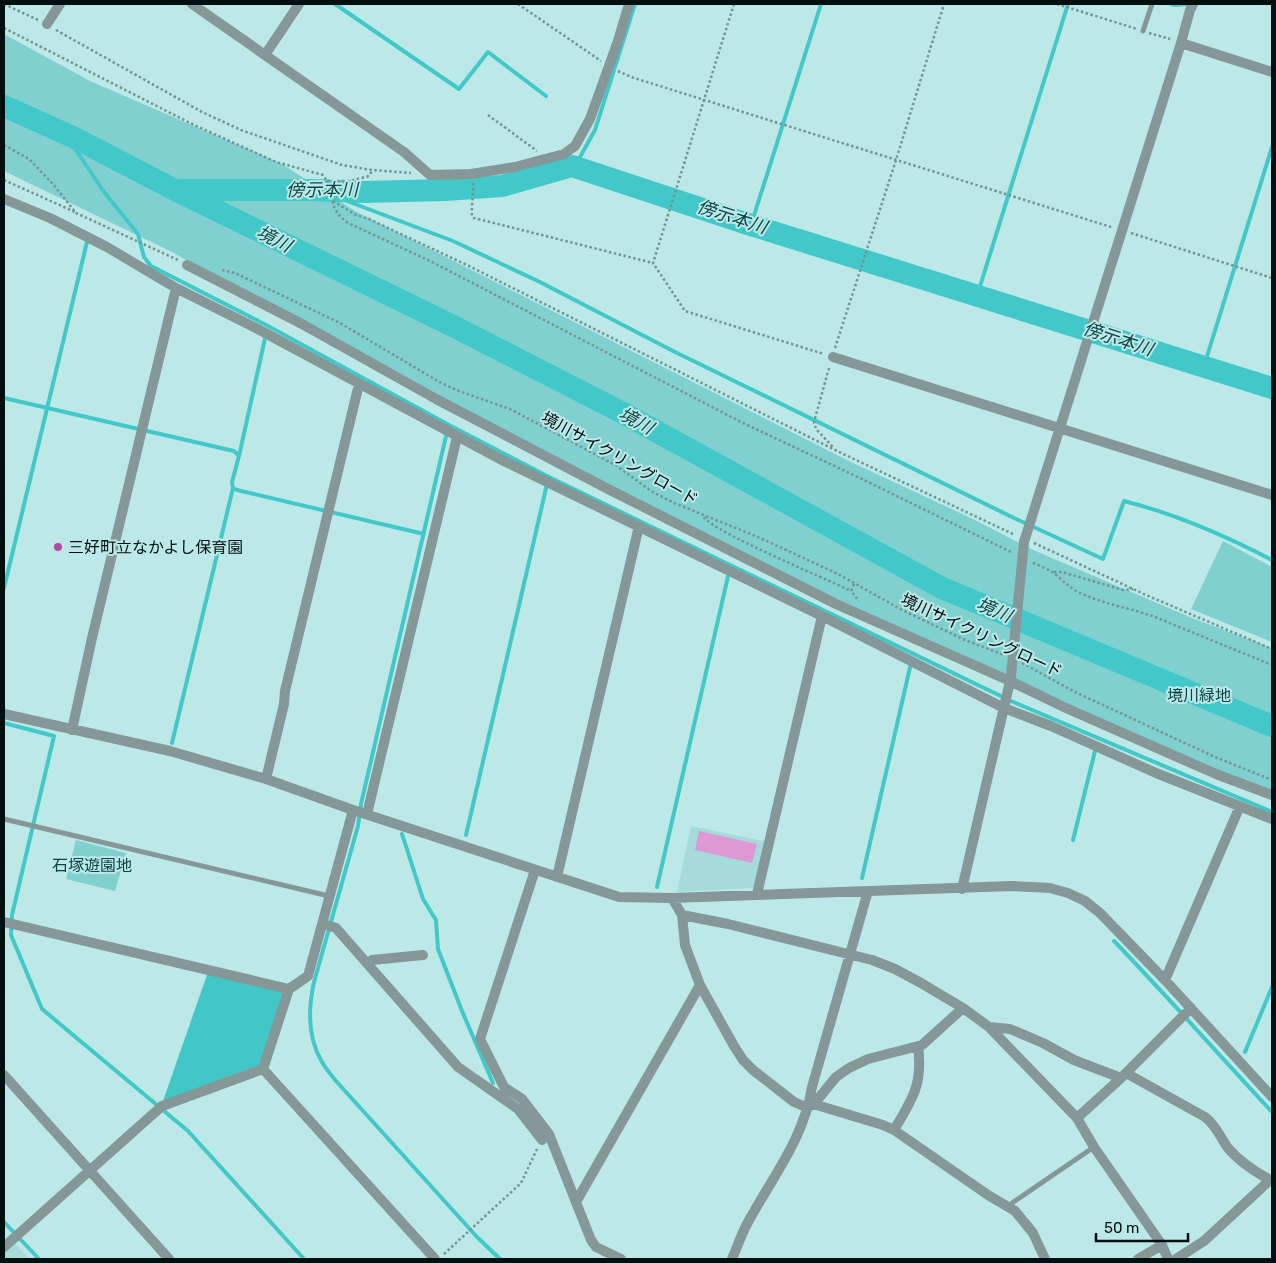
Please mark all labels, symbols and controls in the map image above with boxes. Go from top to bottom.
water label: 傍示本川 [286,179,360,201]
water label: 傍示本川 [694,195,772,239]
water label: 境川 [253,221,297,258]
water label: 傍示本川 [1080,317,1158,361]
water label: 境川 [615,403,659,440]
street label: 境川サイクリングロード [538,408,701,509]
place label: 三好町立なかよし保育園 [68,538,243,557]
marker: 三好町立なかよし保育園 [52,541,64,553]
street label: 境川サイクリングロード [898,590,1065,681]
water label: 境川 [973,593,1017,628]
park label: 境川緑地 [1167,686,1231,705]
park label: 石塚遊園地 [52,856,132,875]
scale bar [1096,1210,1188,1242]
text: 50 m [1104,1219,1139,1237]

